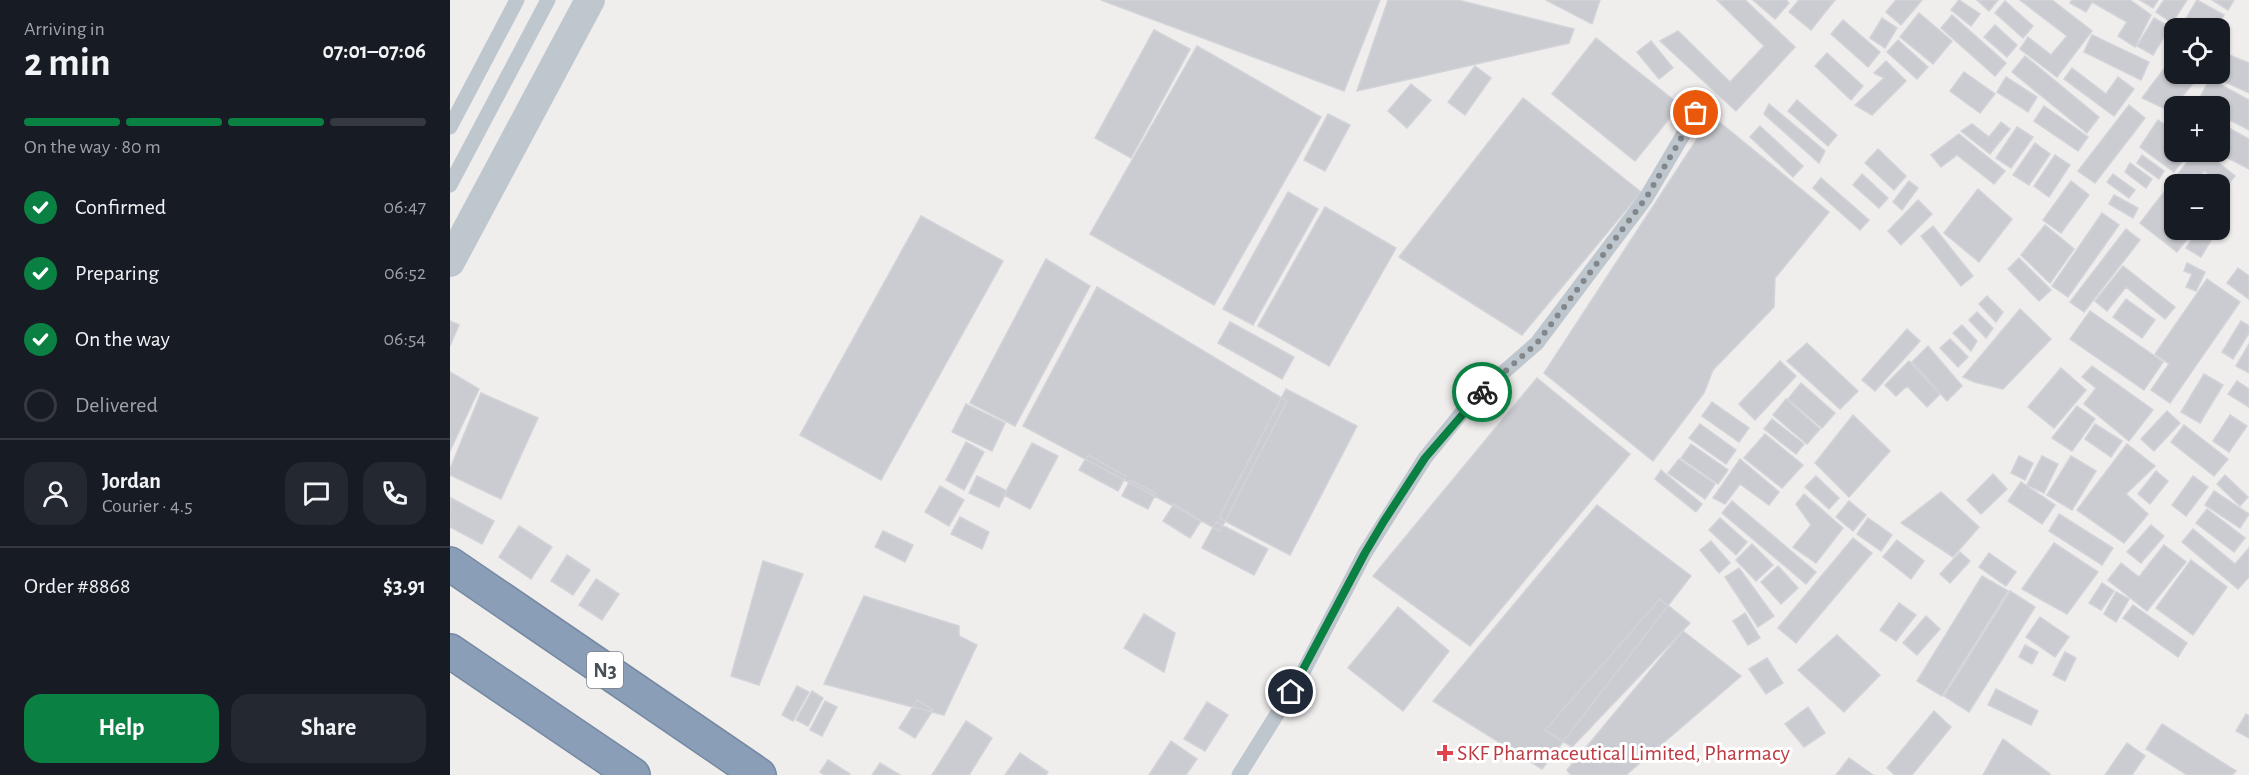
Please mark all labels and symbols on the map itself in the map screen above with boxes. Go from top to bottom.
pin [1670,87,1721,138]
courier [1452,362,1512,422]
road number: N3 [587,652,623,688]
pin [1265,666,1316,717]
place label: SKF Pharmaceutical Limited, Pharmacy [1457,742,1790,764]
marker: SKF Pharmaceutical Limited, Pharmacy [1438,746,1452,760]

